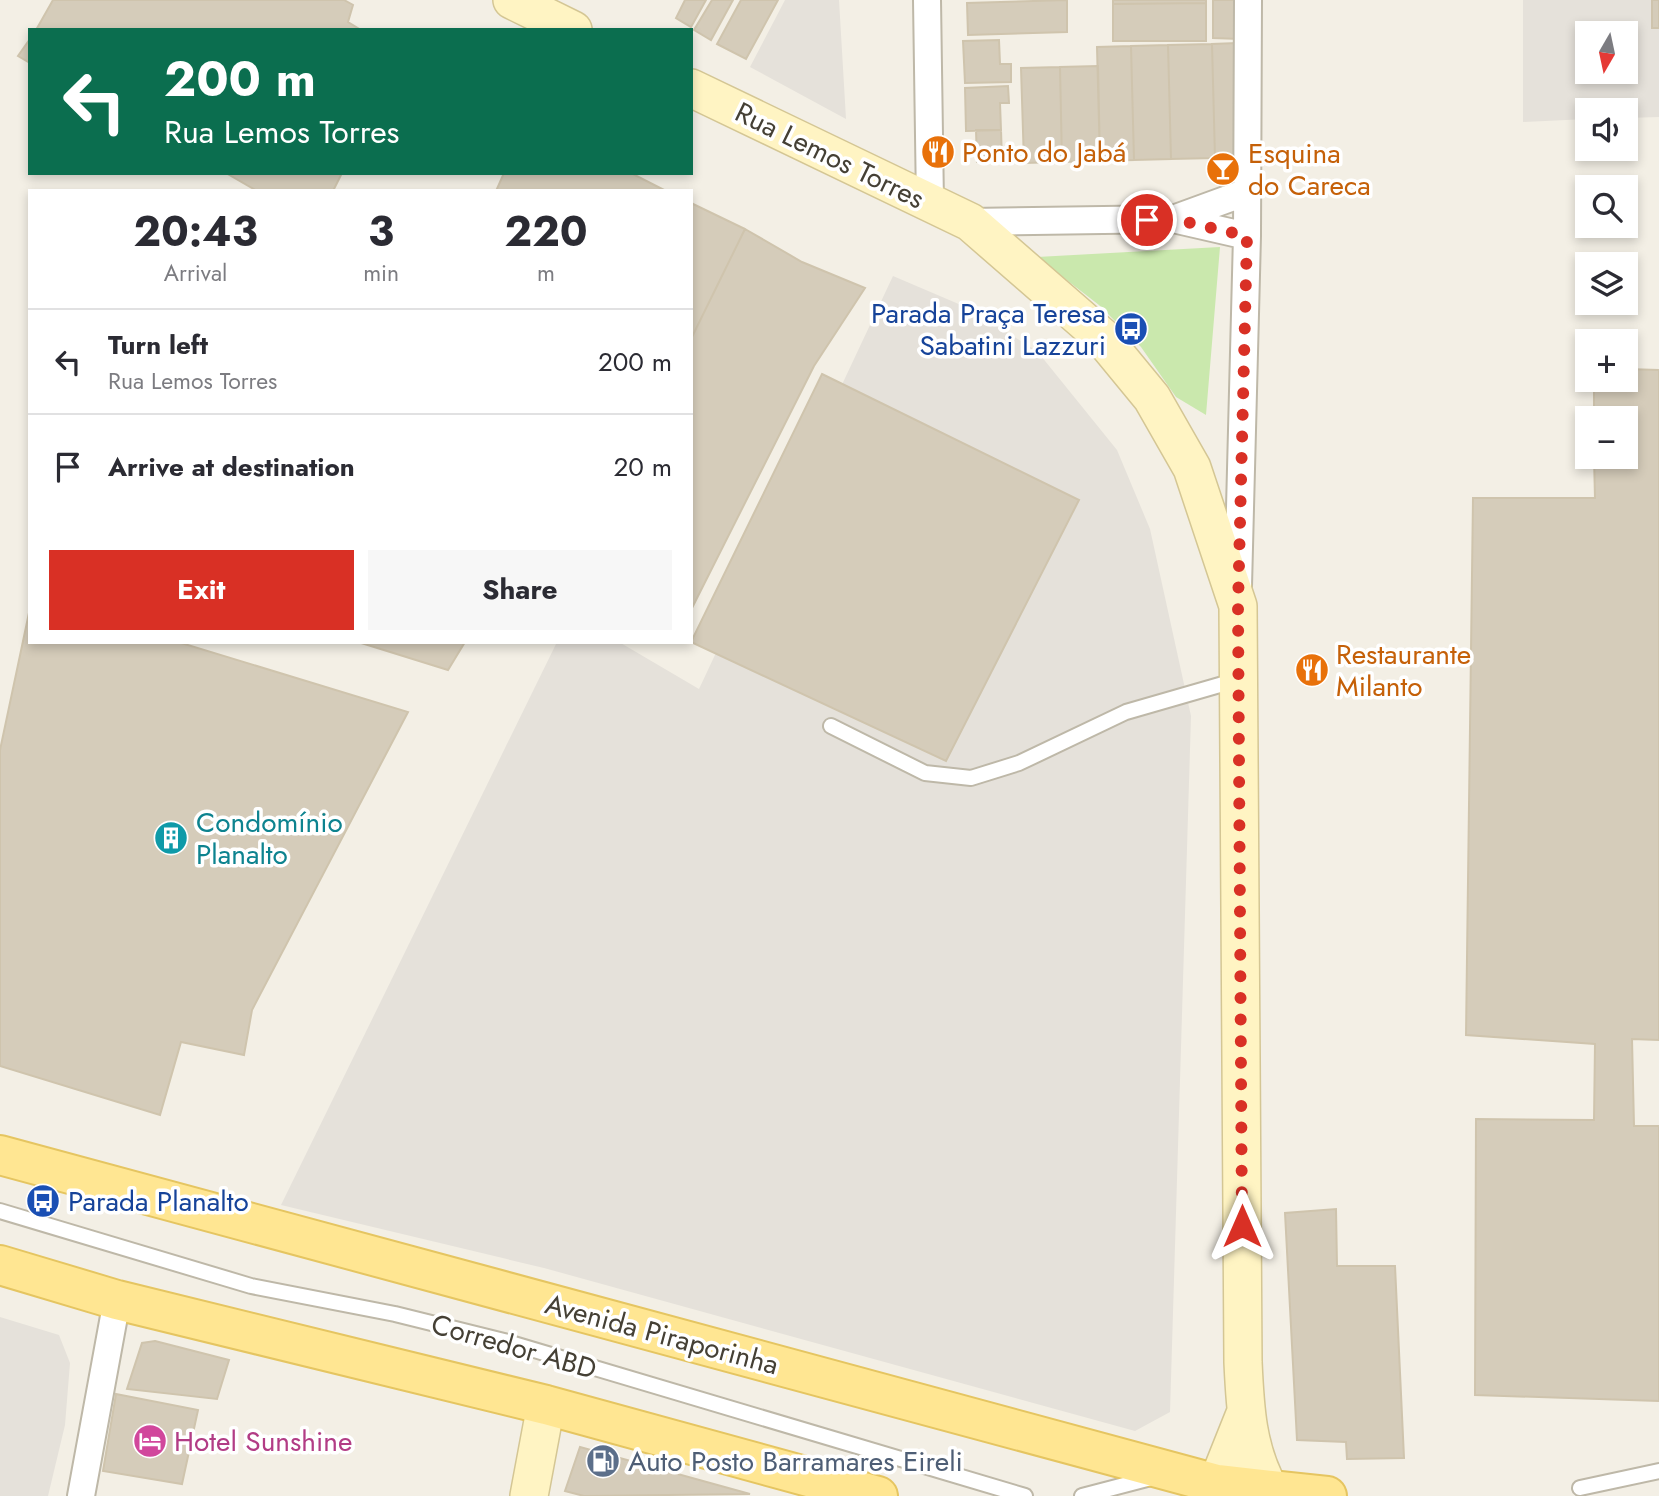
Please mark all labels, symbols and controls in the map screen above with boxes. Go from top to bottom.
north arrow [1575,21,1638,84]
map controls [1575,21,1638,469]
text: 200 m [164,44,316,114]
icon: left [49,56,140,147]
street label: Rua Lemos Torres [728,92,931,219]
button: sound [1575,98,1638,161]
text: Rua Lemos Torres [164,109,400,155]
place label: Ponto do Jabá [962,132,1126,173]
restaurant icon: Ponto do Jabá [919,133,957,171]
place label: Esquina do Careca [1248,133,1371,206]
bar icon: Esquina do Careca [1204,150,1242,188]
button: search [1575,175,1638,238]
pin [1117,190,1177,250]
text: 20:43 [133,201,258,262]
text: 3 [368,201,394,262]
text: 220 [505,201,588,262]
icon: arrive [1128,201,1166,239]
button: layers [1575,252,1638,315]
text: Arrival [164,256,227,290]
text: min [363,256,399,290]
text: m [537,256,555,290]
place label: Parada Praça Teresa Sabatini Lazzuri [871,293,1106,366]
bus stop icon: Parada Praça Teresa Sabatini Lazzuri [1112,310,1150,348]
text: Turn left [108,326,208,364]
button: + [1575,329,1638,392]
icon: left [49,343,87,381]
text: 200 m [598,343,672,381]
text: Rua Lemos Torres [108,364,277,398]
button: − [1575,406,1638,469]
icon: arrive [49,448,87,486]
text: Arrive at destination [108,448,355,486]
text: 20 m [614,448,672,486]
button: Exit [49,550,354,630]
button: Share [368,550,672,630]
place label: Restaurante Milanto [1336,634,1471,707]
restaurant icon: Restaurante Milanto [1293,651,1331,689]
place label: Condomínio Planalto [196,802,343,875]
building icon: Condomínio Planalto [152,819,190,857]
place label: Parada Planalto [68,1181,249,1222]
bus stop icon: Parada Planalto [24,1182,62,1220]
position arrow [1205,1189,1279,1263]
street label: Avenida Piraporinha [541,1284,783,1385]
street label: Corredor ABD [426,1303,601,1390]
place label: Hotel Sunshine [174,1421,352,1462]
hotel icon: Hotel Sunshine [131,1422,169,1460]
place label: Auto Posto Barramares Eireli [628,1441,963,1482]
fuel station icon: Auto Posto Barramares Eireli [584,1442,622,1480]

